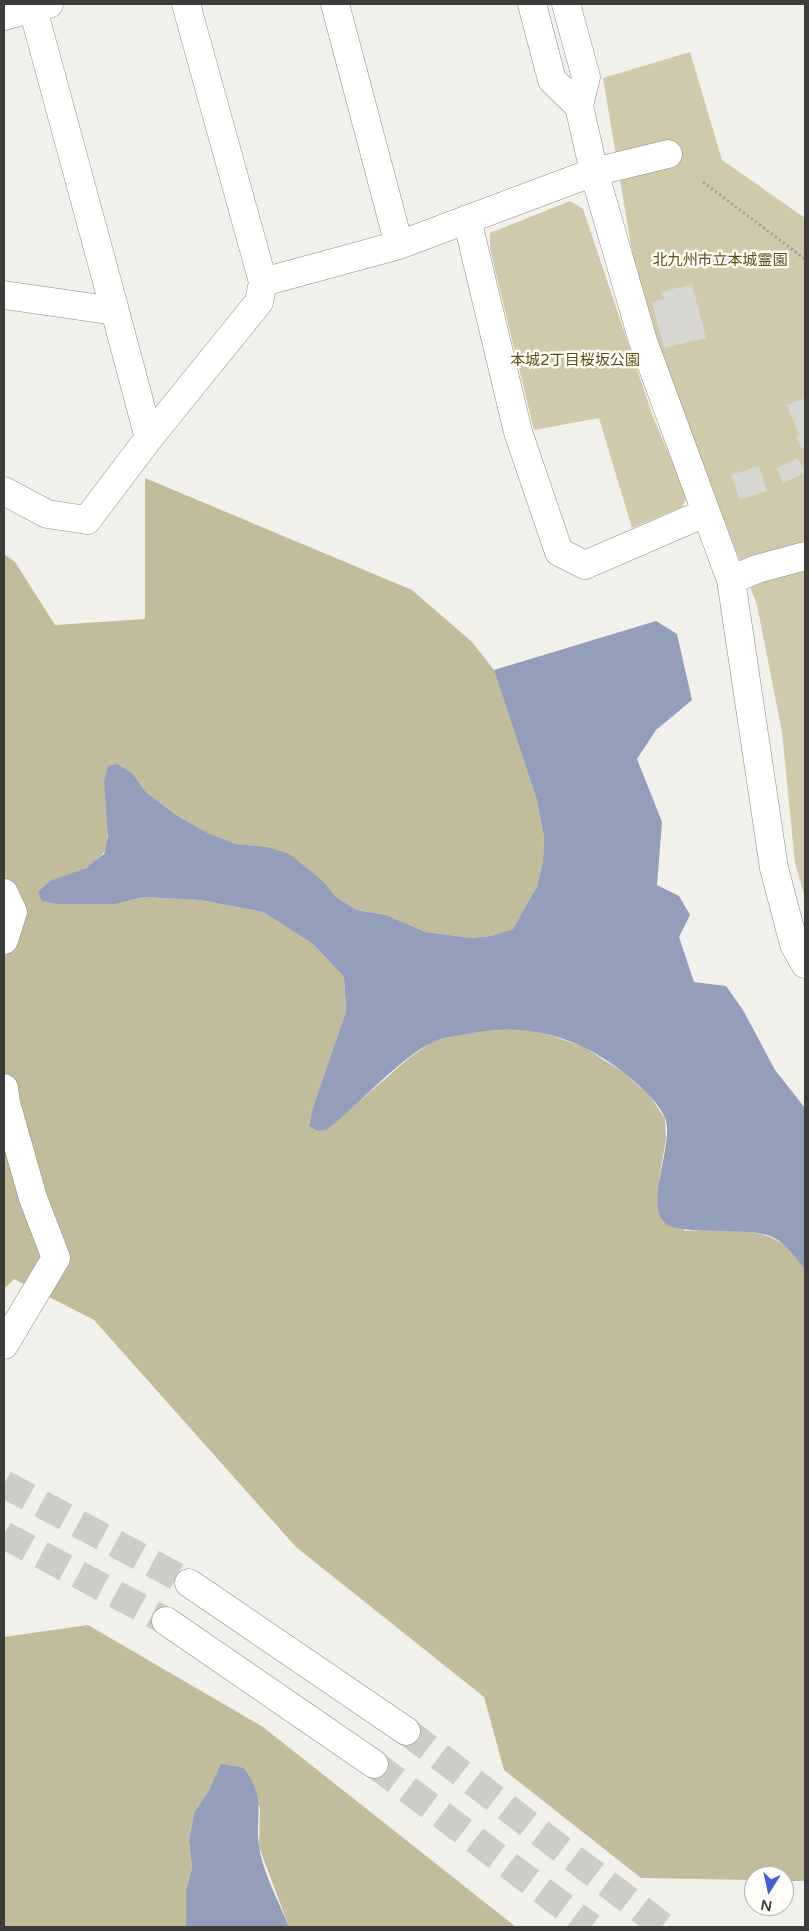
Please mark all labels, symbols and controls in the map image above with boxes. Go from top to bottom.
park label: 北九州市立本城霊園 [653,252,787,270]
park label: 本城2丁目桜坂公園 [510,352,640,370]
north arrow [744,1866,794,1916]
text: N [759,1896,773,1915]

